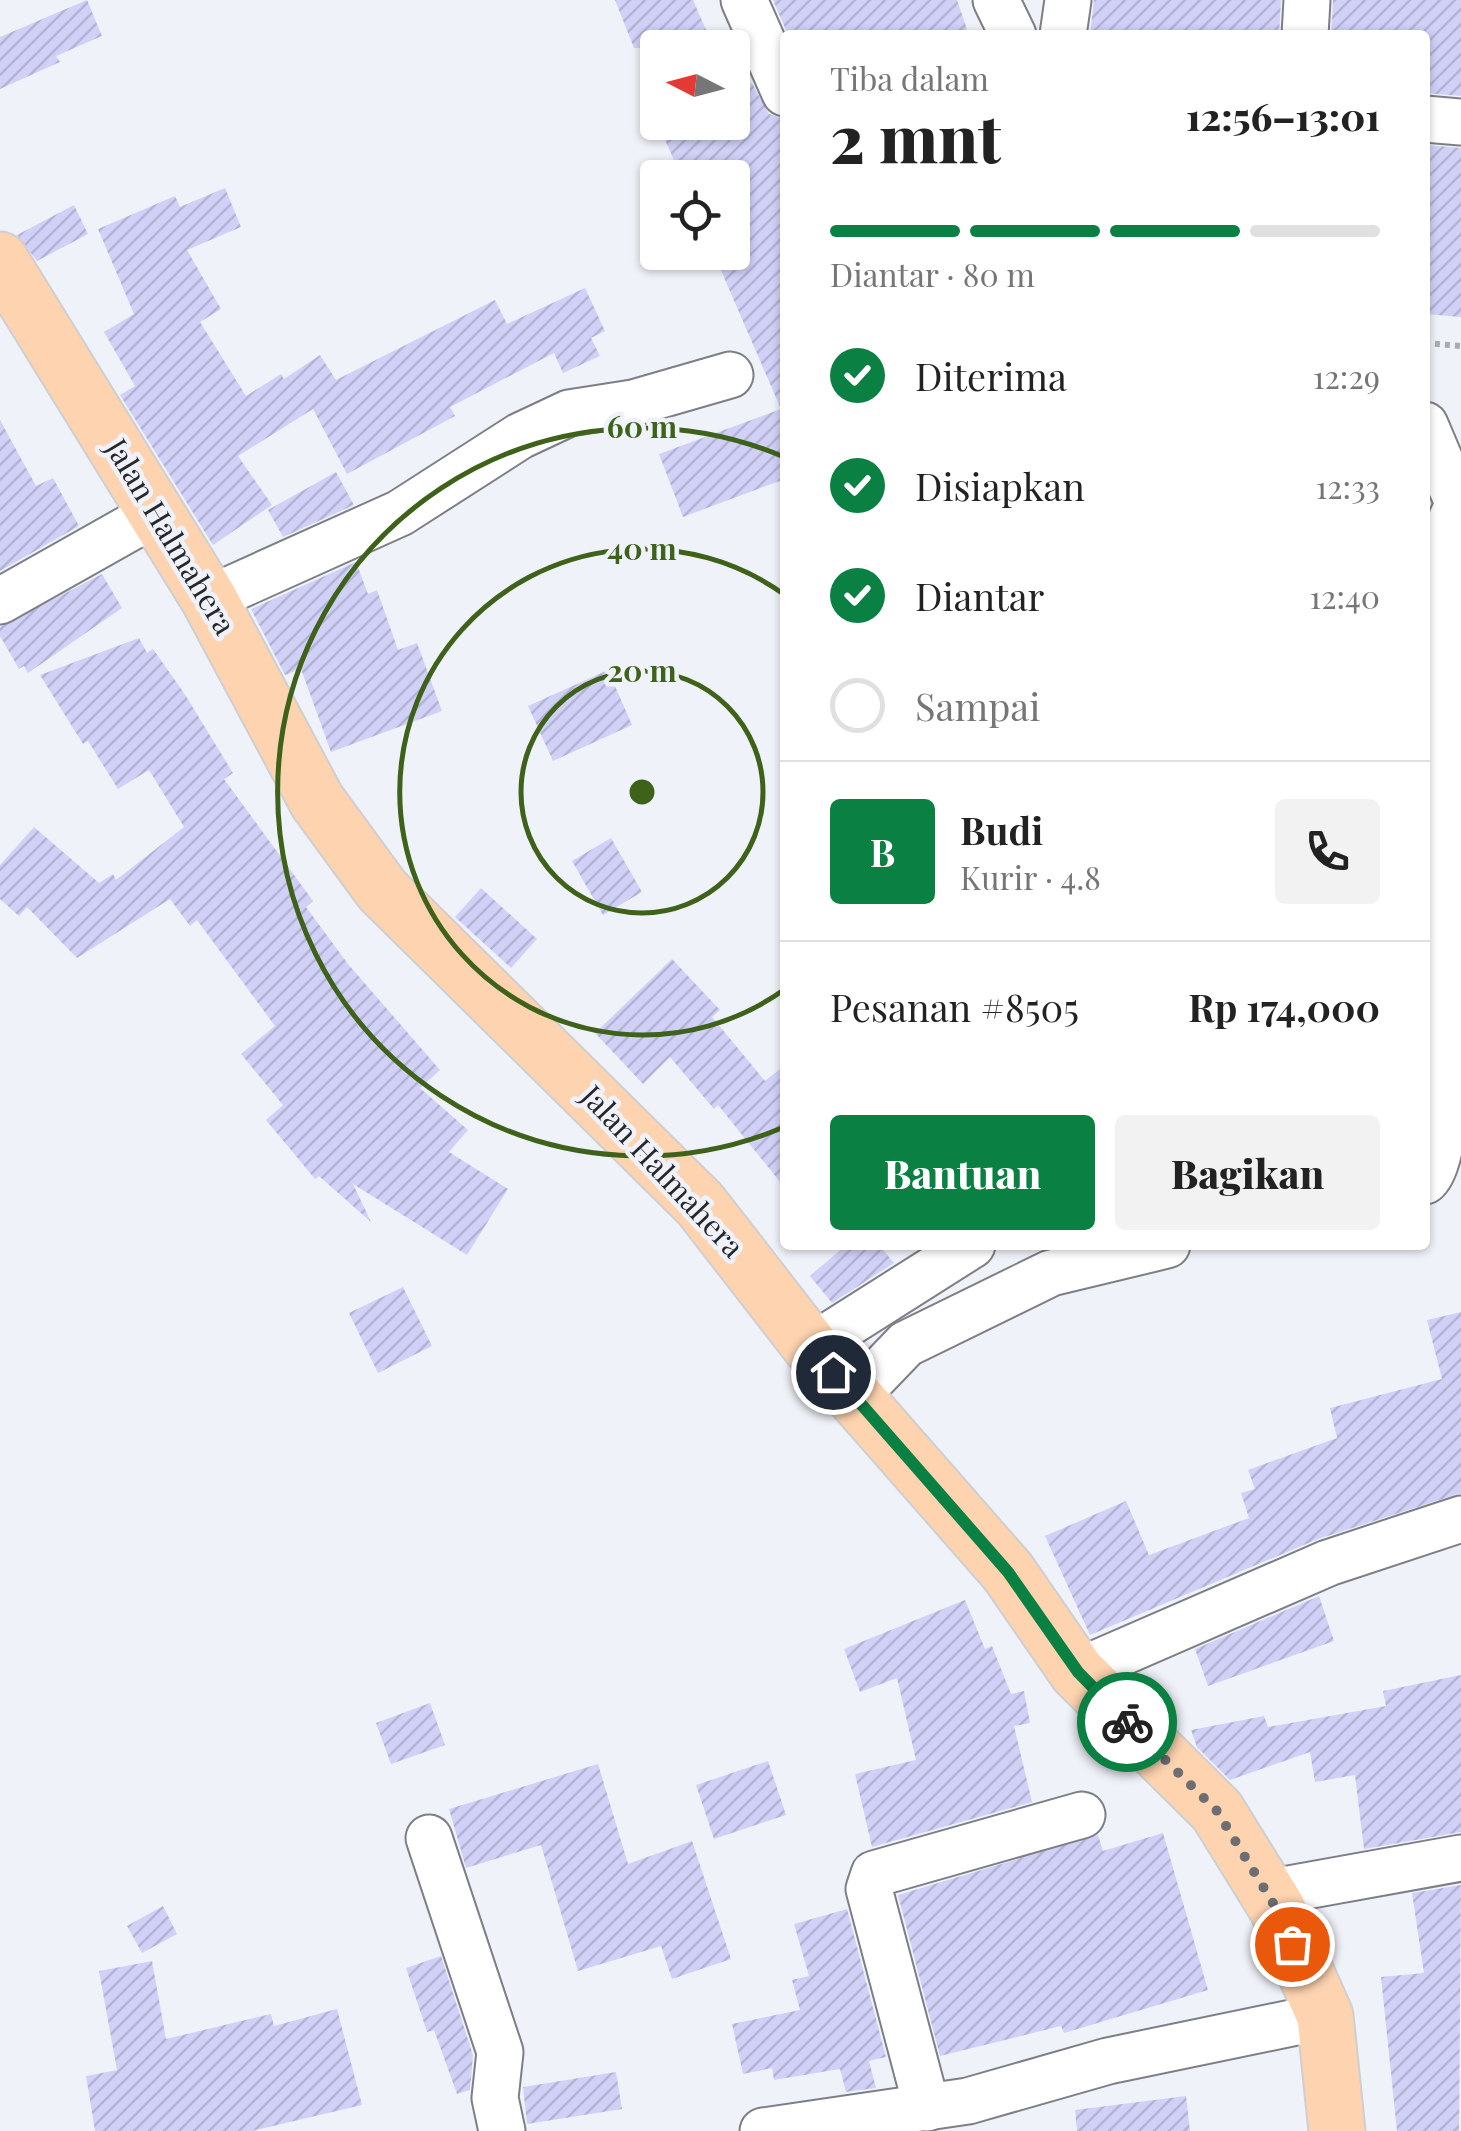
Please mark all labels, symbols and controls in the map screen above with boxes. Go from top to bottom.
north arrow [640,30,750,140]
map controls [640,30,750,270]
text: Tiba dalam [830,56,989,99]
text: 12:56–13:01 [1186,90,1380,141]
text: 2 mnt [830,93,1001,179]
button: locate [640,160,750,270]
text: Diantar · 80 m [830,252,1035,295]
icon: check [830,348,885,403]
text: Diterima [915,350,1067,401]
text: 12:29 [1313,354,1380,397]
text: 60 m [607,406,677,446]
street label: Jalan Halmahera [97,430,246,641]
icon: check [830,458,885,513]
text: Disiapkan [915,460,1085,511]
text: 12:33 [1315,464,1380,507]
text: 40 m [607,528,677,568]
icon: check [830,568,885,623]
text: Diantar [915,570,1045,621]
text: 12:40 [1309,574,1380,617]
text: 20 m [607,650,677,690]
text: Sampai [915,680,1040,731]
centre of rings [624,774,660,810]
button: phone [1275,799,1380,904]
text: Budi [960,804,1043,855]
text: B [870,826,895,877]
text: Kurir · 4.8 [960,855,1101,898]
text: Pesanan #8505 [830,981,1079,1032]
text: Rp 174,000 [1188,981,1380,1032]
street label: Jalan Halmahera [573,1075,754,1265]
button: Bantuan [830,1115,1095,1230]
button: Bagikan [1115,1115,1380,1230]
pin [791,1330,876,1415]
icon: home [806,1345,861,1400]
courier [1077,1672,1177,1772]
icon: bike [1100,1695,1155,1750]
pin [1250,1902,1335,1987]
icon: bag [1265,1917,1320,1972]

